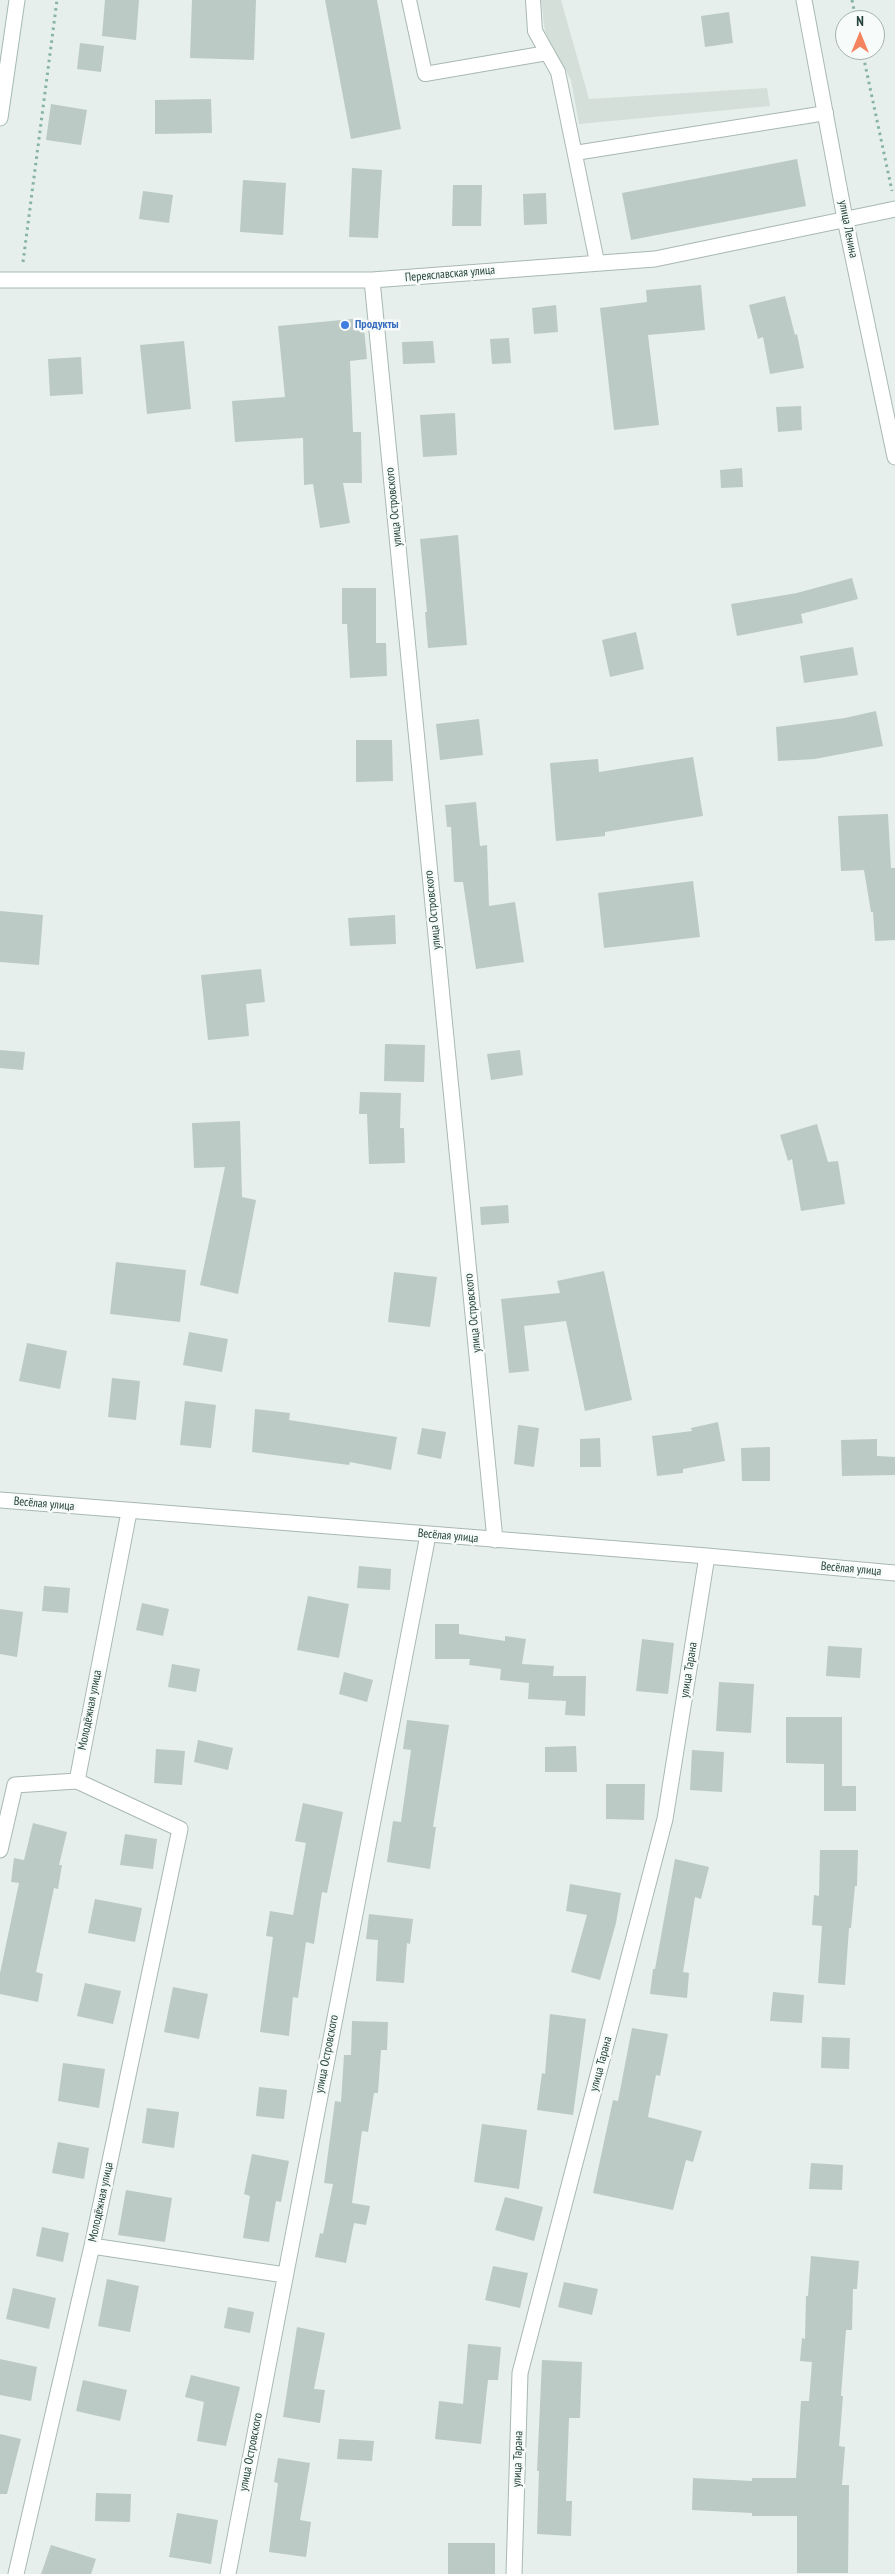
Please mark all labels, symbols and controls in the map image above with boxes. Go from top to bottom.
north arrow [835,10,885,60]
text: N [856,12,864,30]
street label: улица Ленина [835,199,861,259]
street label: Переяславская улица [404,263,496,285]
place label: Продукты [355,318,399,332]
marker: Продукты [339,319,351,331]
street label: улица Островского [383,467,405,547]
street label: улица Островского [422,870,444,950]
street label: улица Островского [462,1273,484,1353]
street label: Весёлая улица [13,1494,75,1514]
street label: Весёлая улица [417,1526,479,1546]
street label: Весёлая улица [820,1559,882,1579]
street label: улица Тарана [677,1641,701,1699]
street label: Молодёжная улица [75,1669,105,1751]
street label: улица Островского [312,2014,342,2094]
street label: улица Тарана [587,2035,615,2093]
street label: Молодёжная улица [86,2161,116,2243]
street label: улица Островского [236,2412,266,2492]
street label: улица Тарана [510,2431,526,2487]

